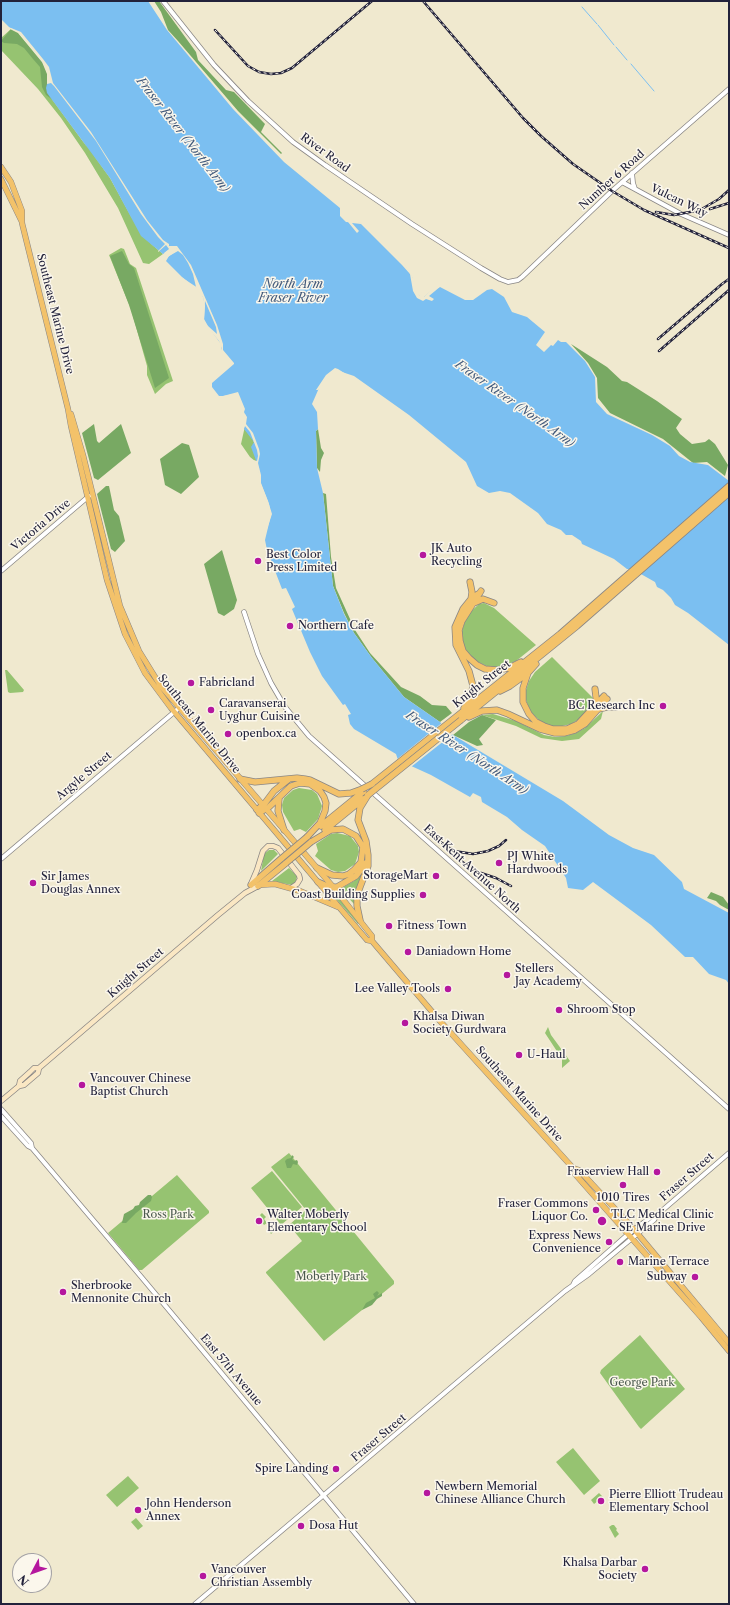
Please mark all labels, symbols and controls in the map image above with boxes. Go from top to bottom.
water label: Fraser River (North Arm) [133,74,233,196]
street label: River Road [298,131,352,175]
street label: Number 6 Road [577,147,647,213]
street label: Vulcan Way [648,182,710,220]
street label: Southeast Marine Drive [34,252,76,376]
water label: North Arm Fraser River [258,278,328,306]
water label: Fraser River (North Arm) [452,357,578,451]
street label: Victoria Drive [9,496,73,554]
place label: JK Auto Recycling [431,542,482,568]
place label: Best Color Press Limited [266,548,337,574]
marker: JK Auto Recycling [418,550,428,560]
marker: Best Color Press Limited [253,556,263,566]
place label: Northern Cafe [298,619,374,633]
marker: Northern Cafe [285,621,295,631]
street label: Knight Street [451,657,513,711]
street label: Southeast Marine Drive [155,672,243,776]
place label: Fabricland [199,676,255,690]
marker: Fabricland [186,678,196,688]
place label: Caravanserai Uyghur Cuisine [219,697,300,723]
place label: BC Research Inc [568,699,655,713]
marker: BC Research Inc [658,701,668,711]
marker: Caravanserai Uyghur Cuisine [206,705,216,715]
water label: Fraser River (North Arm) [403,708,531,798]
place label: openbox.ca [236,727,296,741]
marker: openbox.ca [223,729,233,739]
street label: Argyle Street [54,749,114,803]
street label: East Kent Avenue North [421,822,523,916]
place label: PJ White Hardwoods [507,850,567,876]
marker: PJ White Hardwoods [494,858,504,868]
place label: StorageMart [363,869,428,883]
place label: Sir James Douglas Annex [41,870,120,896]
marker: StorageMart [431,871,441,881]
marker: Sir James Douglas Annex [28,878,38,888]
place label: Coast Building Supplies [291,888,415,902]
marker: Coast Building Supplies [418,890,428,900]
place label: Fitness Town [397,919,467,933]
marker: Fitness Town [384,921,394,931]
street label: Knight Street [105,945,167,1001]
place label: Daniadown Home [416,945,511,959]
marker: Daniadown Home [403,947,413,957]
place label: Stellers Jay Academy [515,962,582,988]
marker: Stellers Jay Academy [502,970,512,980]
place label: Lee Valley Tools [355,982,440,996]
marker: Lee Valley Tools [443,984,453,994]
place label: Shroom Stop [567,1003,636,1017]
marker: Shroom Stop [554,1005,564,1015]
place label: Khalsa Diwan Society Gurdwara [413,1010,506,1036]
marker: Khalsa Diwan Society Gurdwara [400,1018,410,1028]
street label: Southeast Marine Drive [473,1044,565,1144]
place label: U-Haul [527,1048,566,1062]
marker: U-Haul [514,1050,524,1060]
place label: Vancouver Chinese Baptist Church [90,1072,191,1098]
marker: Vancouver Chinese Baptist Church [77,1080,87,1090]
street label: Fraser Street [657,1150,717,1204]
place label: Fraserview Hall [567,1165,649,1179]
marker: Fraserview Hall [652,1167,662,1177]
marker: 1010 Tires [618,1180,628,1190]
place label: 1010 Tires [597,1191,649,1205]
place label: Fraser Commons Liquor Co. [498,1197,588,1223]
marker: Fraser Commons Liquor Co. [591,1205,601,1215]
park label: Ross Park [142,1208,194,1222]
place label: Walter Moberly Elementary School [267,1208,367,1234]
place label: TLC Medical Clinic - SE Marine Drive [611,1208,714,1234]
marker: TLC Medical Clinic - SE Marine Drive [596,1215,608,1227]
marker: Walter Moberly Elementary School [254,1216,264,1226]
place label: Express News Convenience [529,1229,601,1255]
marker: Express News Convenience [604,1237,614,1247]
place label: Marine Terrace [628,1255,709,1269]
marker: Marine Terrace [615,1257,625,1267]
park label: Moberly Park [295,1270,367,1284]
place label: Subway [647,1270,687,1284]
marker: Subway [690,1272,700,1282]
place label: Sherbrooke Mennonite Church [71,1279,171,1305]
marker: Sherbrooke Mennonite Church [58,1287,68,1297]
street label: East 57th Avenue [197,1332,265,1408]
park label: George Park [609,1376,675,1390]
street label: Fraser Street [349,1411,409,1465]
place label: Spire Landing [255,1462,328,1476]
marker: Spire Landing [331,1464,341,1474]
place label: Newbern Memorial Chinese Alliance Church [435,1480,566,1506]
marker: Newbern Memorial Chinese Alliance Church [422,1488,432,1498]
place label: Pierre Elliott Trudeau Elementary School [609,1488,723,1514]
marker: Pierre Elliott Trudeau Elementary School [596,1496,606,1506]
place label: John Henderson Annex [146,1497,231,1523]
marker: John Henderson Annex [133,1505,143,1515]
place label: Dosa Hut [309,1519,358,1533]
marker: Dosa Hut [296,1521,306,1531]
north arrow [12,1553,52,1593]
place label: Khalsa Darbar Society [563,1556,637,1582]
place label: Vancouver Christian Assembly [211,1563,312,1589]
marker: Khalsa Darbar Society [640,1564,650,1574]
marker: Vancouver Christian Assembly [198,1571,208,1581]
text: N [15,1572,32,1588]

